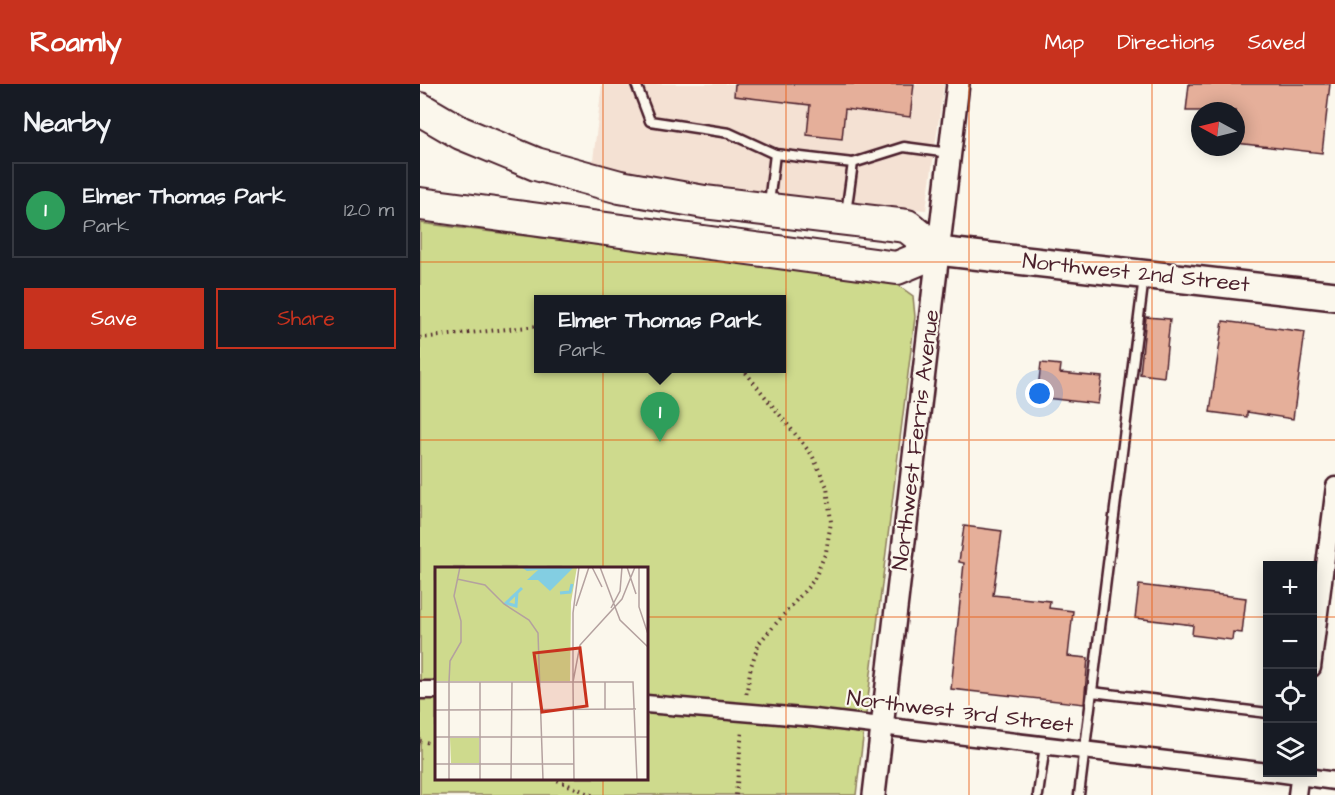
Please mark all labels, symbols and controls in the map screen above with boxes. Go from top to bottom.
text: Roamly [30,23,122,62]
text: Map [1044,28,1084,57]
text: Directions [1117,28,1215,57]
text: Saved [1248,28,1305,57]
north arrow [1191,102,1245,156]
text: Nearby [24,105,111,141]
text: Elmer Thomas Park [83,181,285,212]
text: 1 [44,196,47,224]
text: 120 m [344,196,394,224]
text: Park [83,212,129,240]
street label: Northwest 2nd Street [1021,246,1251,300]
button: Save [24,288,204,349]
button: Share [216,288,396,349]
popup [534,295,786,373]
text: Elmer Thomas Park [559,305,761,336]
street label: Northwest Ferris Avenue [885,308,947,572]
text: Park [559,336,605,364]
your location [1025,379,1054,408]
pin: 1 [640,392,680,442]
map controls [1263,561,1317,777]
button: + [1263,561,1317,615]
inset map [435,567,648,780]
button: − [1263,615,1317,669]
button: locate [1263,669,1317,723]
street label: Northwest 3rd Street [845,683,1075,741]
button: layers [1263,723,1317,777]

